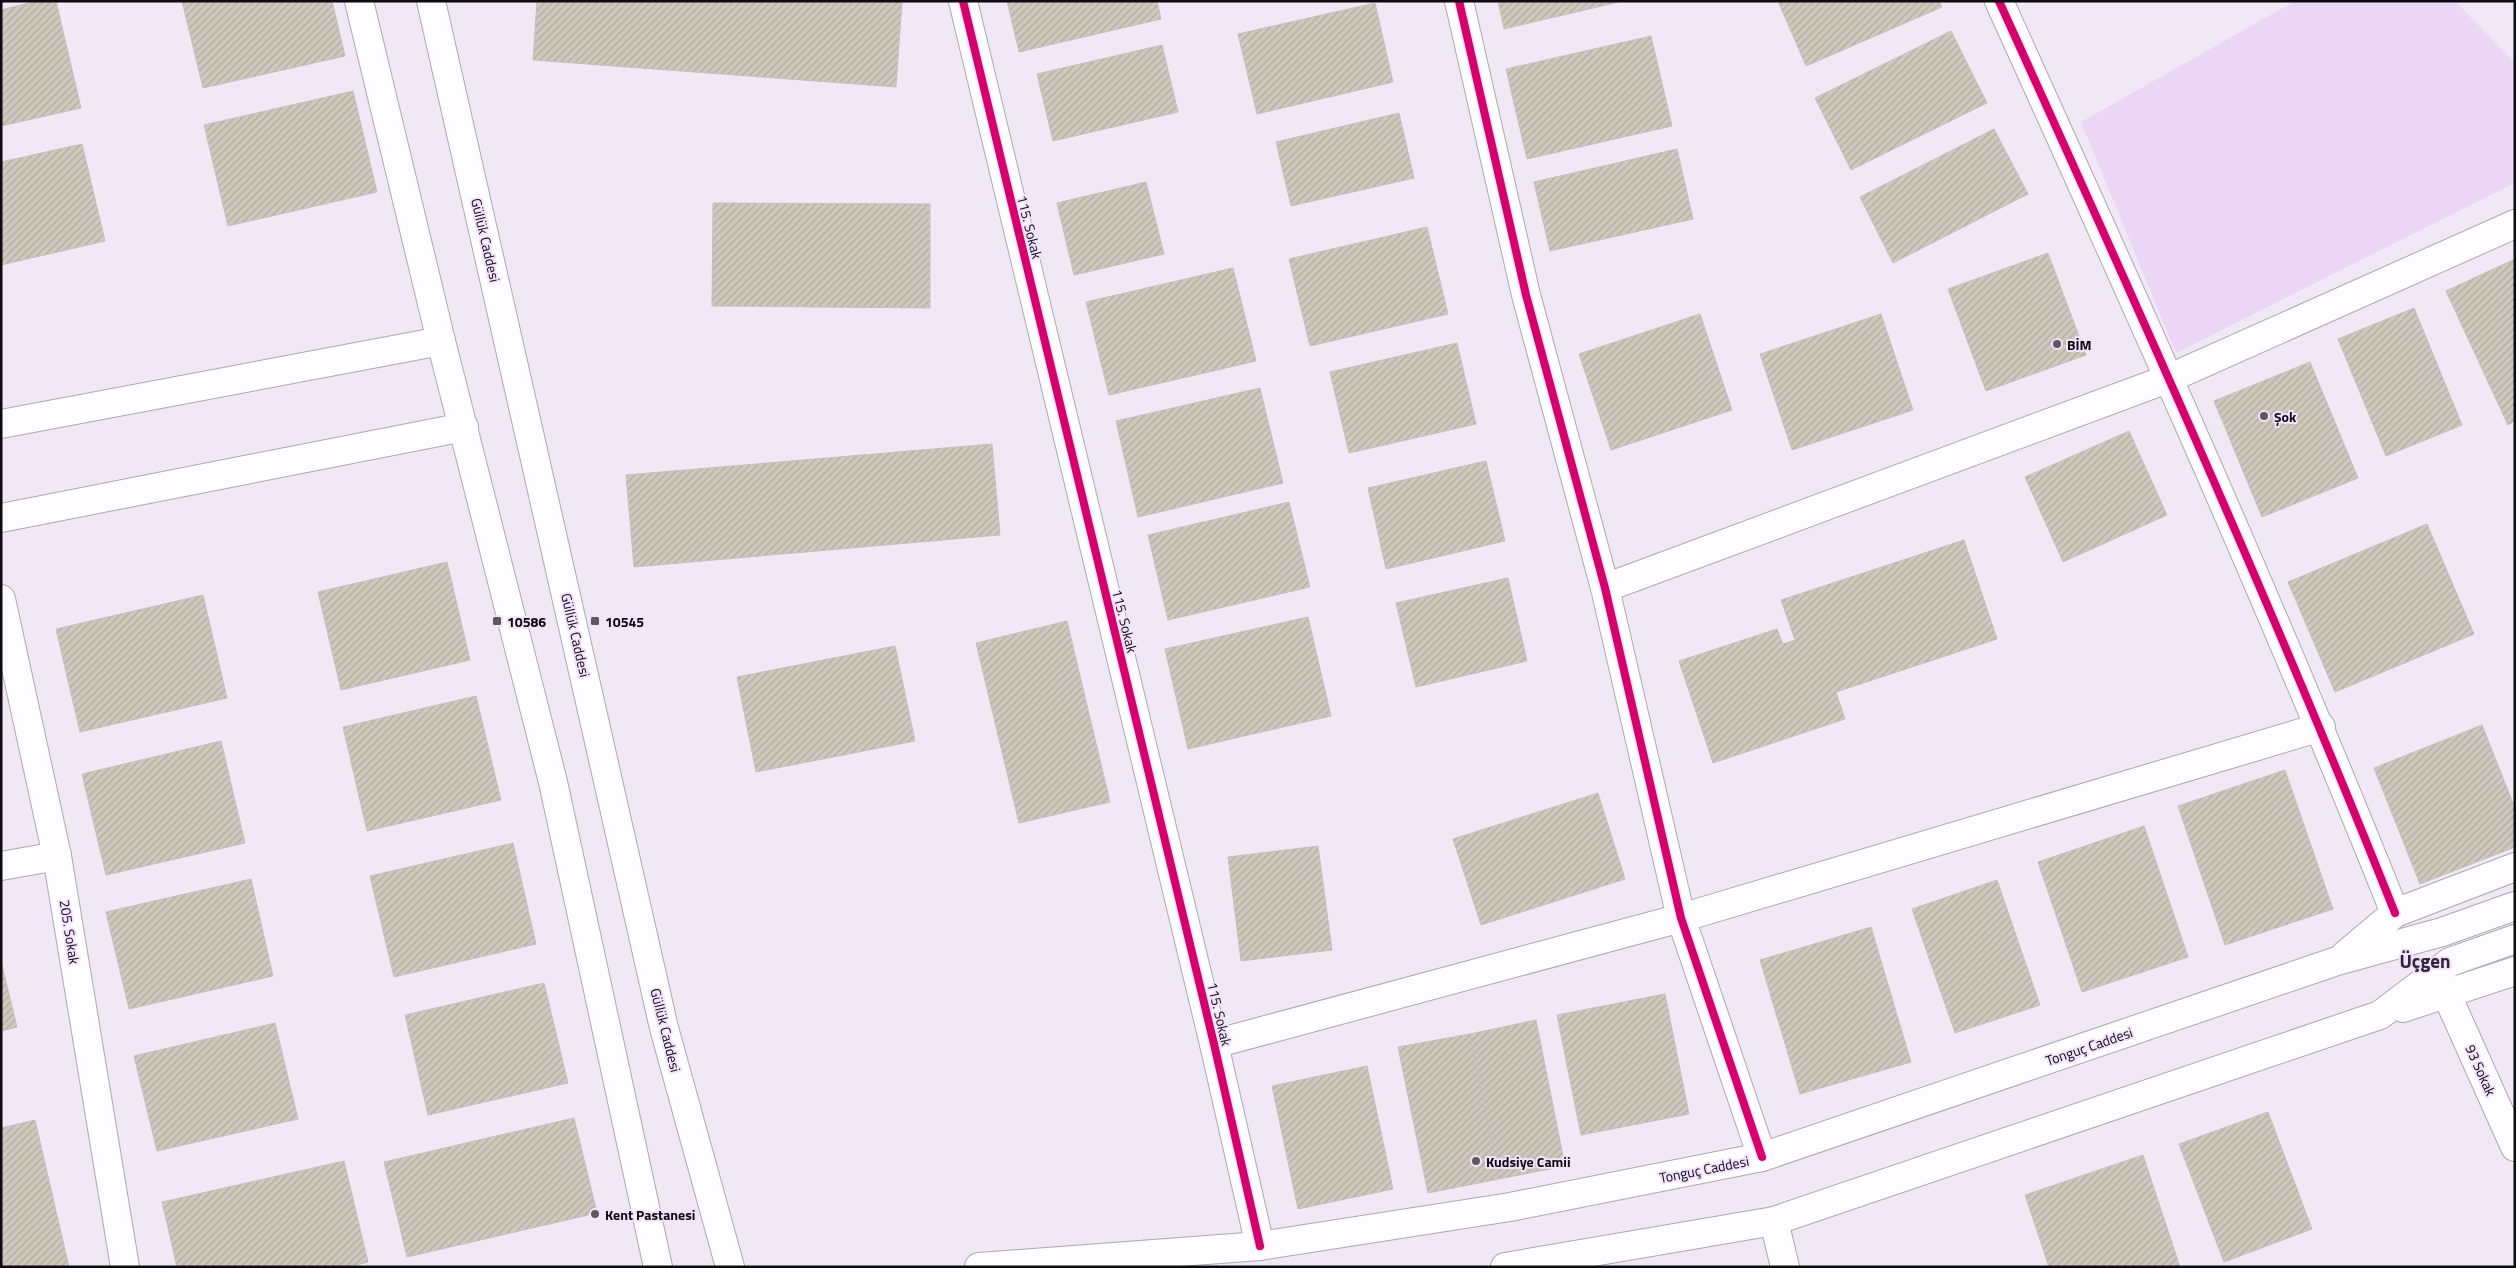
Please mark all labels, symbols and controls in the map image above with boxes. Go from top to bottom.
street label: 115. Sokak [1012,193,1048,261]
street label: Güllük Caddesi [466,196,506,284]
place label: BİM [2067,334,2092,355]
marker: BİM [2051,338,2063,350]
place label: Şok [2274,406,2297,427]
marker: Şok [2258,410,2270,422]
street label: 115. Sokak [1107,587,1143,655]
street label: Güllük Caddesi [556,591,596,679]
place label: 10586 [507,611,546,632]
place label: 10545 [605,611,644,632]
marker: 10586 [491,615,503,627]
marker: 10545 [589,615,601,627]
street label: 205. Sokak [55,898,85,966]
district label: Üçgen [2399,946,2451,975]
street label: 115. Sokak [1202,980,1238,1048]
street label: Güllük Caddesi [645,986,687,1074]
street label: Tonguç Caddesi [2043,1021,2135,1071]
street label: 93 Sokak [2460,1041,2502,1099]
street label: Tonguç Caddesi [1657,1150,1751,1188]
place label: Kudsiye Camii [1486,1151,1571,1172]
marker: Kudsiye Camii [1470,1155,1482,1167]
place label: Kent Pastanesi [605,1204,695,1225]
marker: Kent Pastanesi [589,1208,601,1220]

